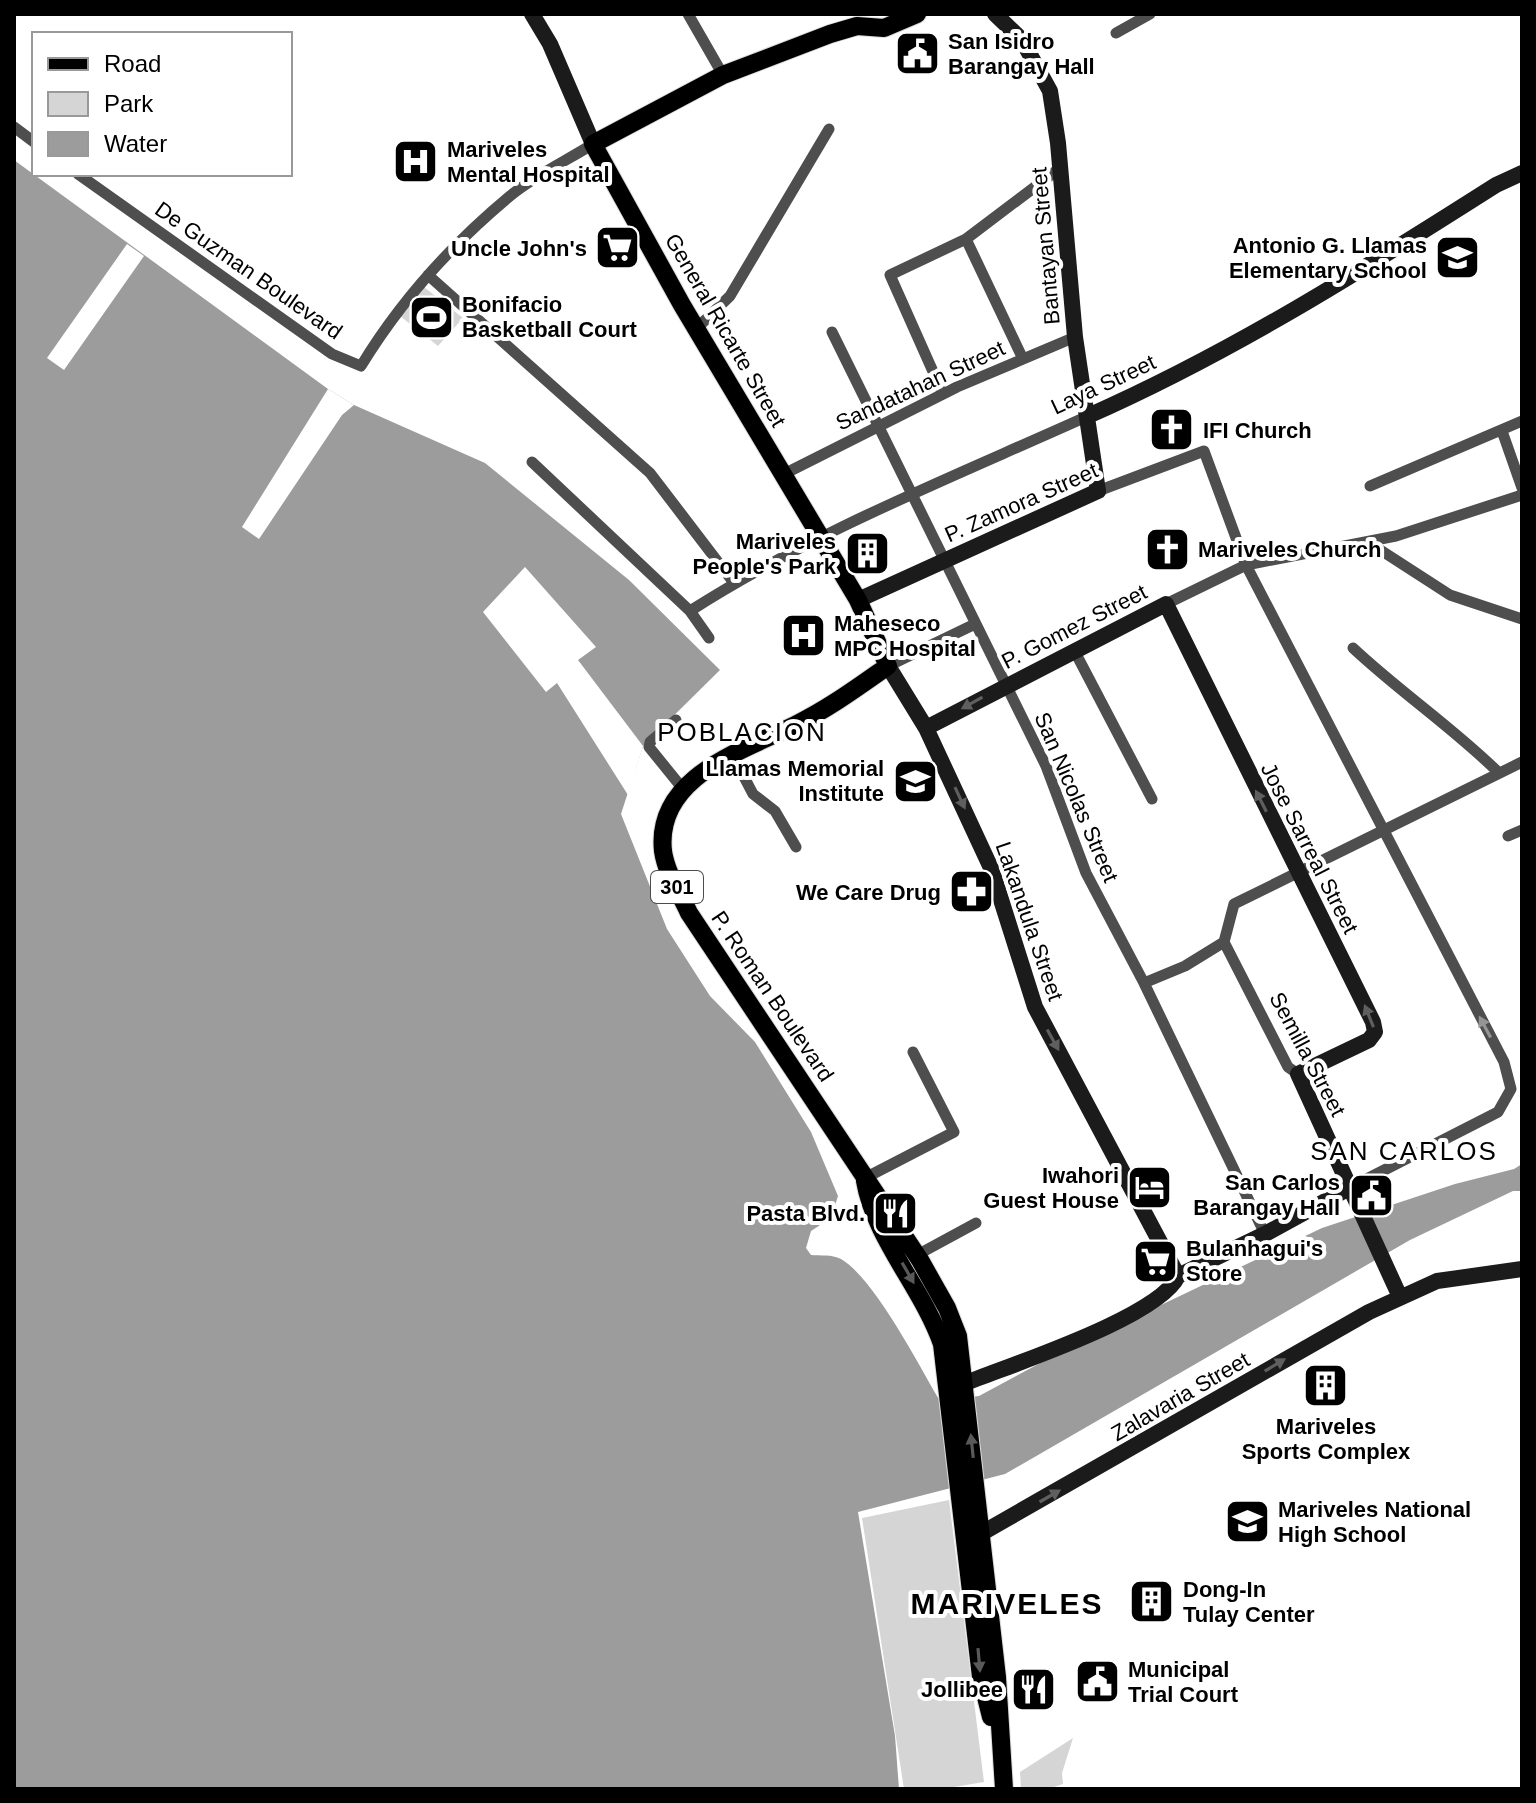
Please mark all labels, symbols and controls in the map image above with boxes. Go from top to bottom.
place label: San Isidro Barangay Hall [948,29,1095,79]
public building icon: San Isidro Barangay Hall [893,30,941,78]
legend [32,32,292,176]
text: Road [104,50,161,77]
text: Park [104,90,154,117]
text: Water [104,130,167,157]
place label: Mariveles Mental Hospital [447,137,610,187]
hospital icon: Mariveles Mental Hospital [392,138,440,186]
street label: Bantayan Street [1026,166,1065,326]
street label: De Guzman Boulevard [150,196,347,344]
supermarket icon: Uncle John's [594,224,642,272]
street label: General Ricarte Street [660,229,791,431]
place label: Antonio G. Llamas Elementary School [1229,233,1427,283]
school or university icon: Antonio G. Llamas Elementary School [1434,234,1482,282]
place label: Uncle John's [451,236,587,261]
place label: Bonifacio Basketball Court [462,292,637,342]
sports icon: Bonifacio Basketball Court [407,293,455,341]
street label: Sandatahan Street [832,335,1009,436]
street label: Laya Street [1047,349,1159,420]
church icon: IFI Church [1148,406,1196,454]
place label: IFI Church [1203,418,1312,443]
street label: P. Zamora Street [941,458,1102,547]
church icon: Mariveles Church [1143,525,1191,573]
place label: Mariveles People's Park [693,529,837,579]
building icon: Mariveles People's Park [843,530,891,578]
place label: Mariveles Church [1198,537,1381,562]
street label: P. Gomez Street [997,579,1151,674]
place label: Maheseco MPC Hospital [834,611,976,661]
hospital icon: Maheseco MPC Hospital [779,612,827,660]
one-way arrow [960,696,983,710]
street label: San Nicolas Street [1029,708,1124,886]
district label: POBLACION [657,717,827,747]
place label: Llamas Memorial Institute [705,756,884,806]
school or university icon: Llamas Memorial Institute [891,757,939,805]
street label: Jose Sarreal Street [1256,759,1363,938]
one-way arrow [953,787,967,810]
one-way arrow [1255,790,1268,813]
street label: Lakandula Street [991,838,1068,1004]
pharmacy icon: We Care Drug [948,868,996,916]
road number: 301 [651,871,703,903]
place label: We Care Drug [796,880,941,905]
street label: P. Roman Boulevard [706,906,839,1086]
street label: Semilla Street [1264,988,1351,1121]
one-way arrow [1362,1004,1375,1028]
one-way arrow [1479,1016,1493,1038]
one-way arrow [1046,1029,1060,1052]
district label: SAN CARLOS [1310,1136,1498,1166]
place label: Iwahori Guest House [983,1163,1119,1213]
hotel icon: Iwahori Guest House [1126,1164,1174,1212]
place label: San Carlos Barangay Hall [1193,1170,1340,1220]
public building icon: San Carlos Barangay Hall [1347,1171,1395,1219]
restaurant icon: Pasta Blvd. [872,1189,920,1237]
place label: Pasta Blvd. [746,1201,865,1226]
place label: Bulanhagui's Store [1186,1236,1323,1286]
supermarket icon: Bulanhagui's Store [1131,1237,1179,1285]
one-way arrow [901,1262,915,1284]
street label: Zalavaria Street [1107,1347,1254,1446]
one-way arrow [1264,1359,1286,1373]
building icon: Mariveles Sports Complex [1302,1361,1350,1409]
place label: Mariveles Sports Complex [1242,1414,1411,1464]
one-way arrow [966,1434,979,1459]
one-way arrow [1039,1489,1061,1503]
place label: Mariveles National High School [1278,1497,1471,1547]
school or university icon: Mariveles National High School [1223,1498,1271,1546]
place label: Dong-In Tulay Center [1183,1577,1315,1627]
building icon: Dong-In Tulay Center [1128,1578,1176,1626]
district label: MARIVELES [910,1587,1104,1620]
one-way arrow [973,1648,986,1673]
place label: Municipal Trial Court [1128,1657,1239,1707]
public building icon: Municipal Trial Court [1073,1658,1121,1706]
restaurant icon: Jollibee [1010,1665,1058,1713]
place label: Jollibee [921,1677,1003,1702]

